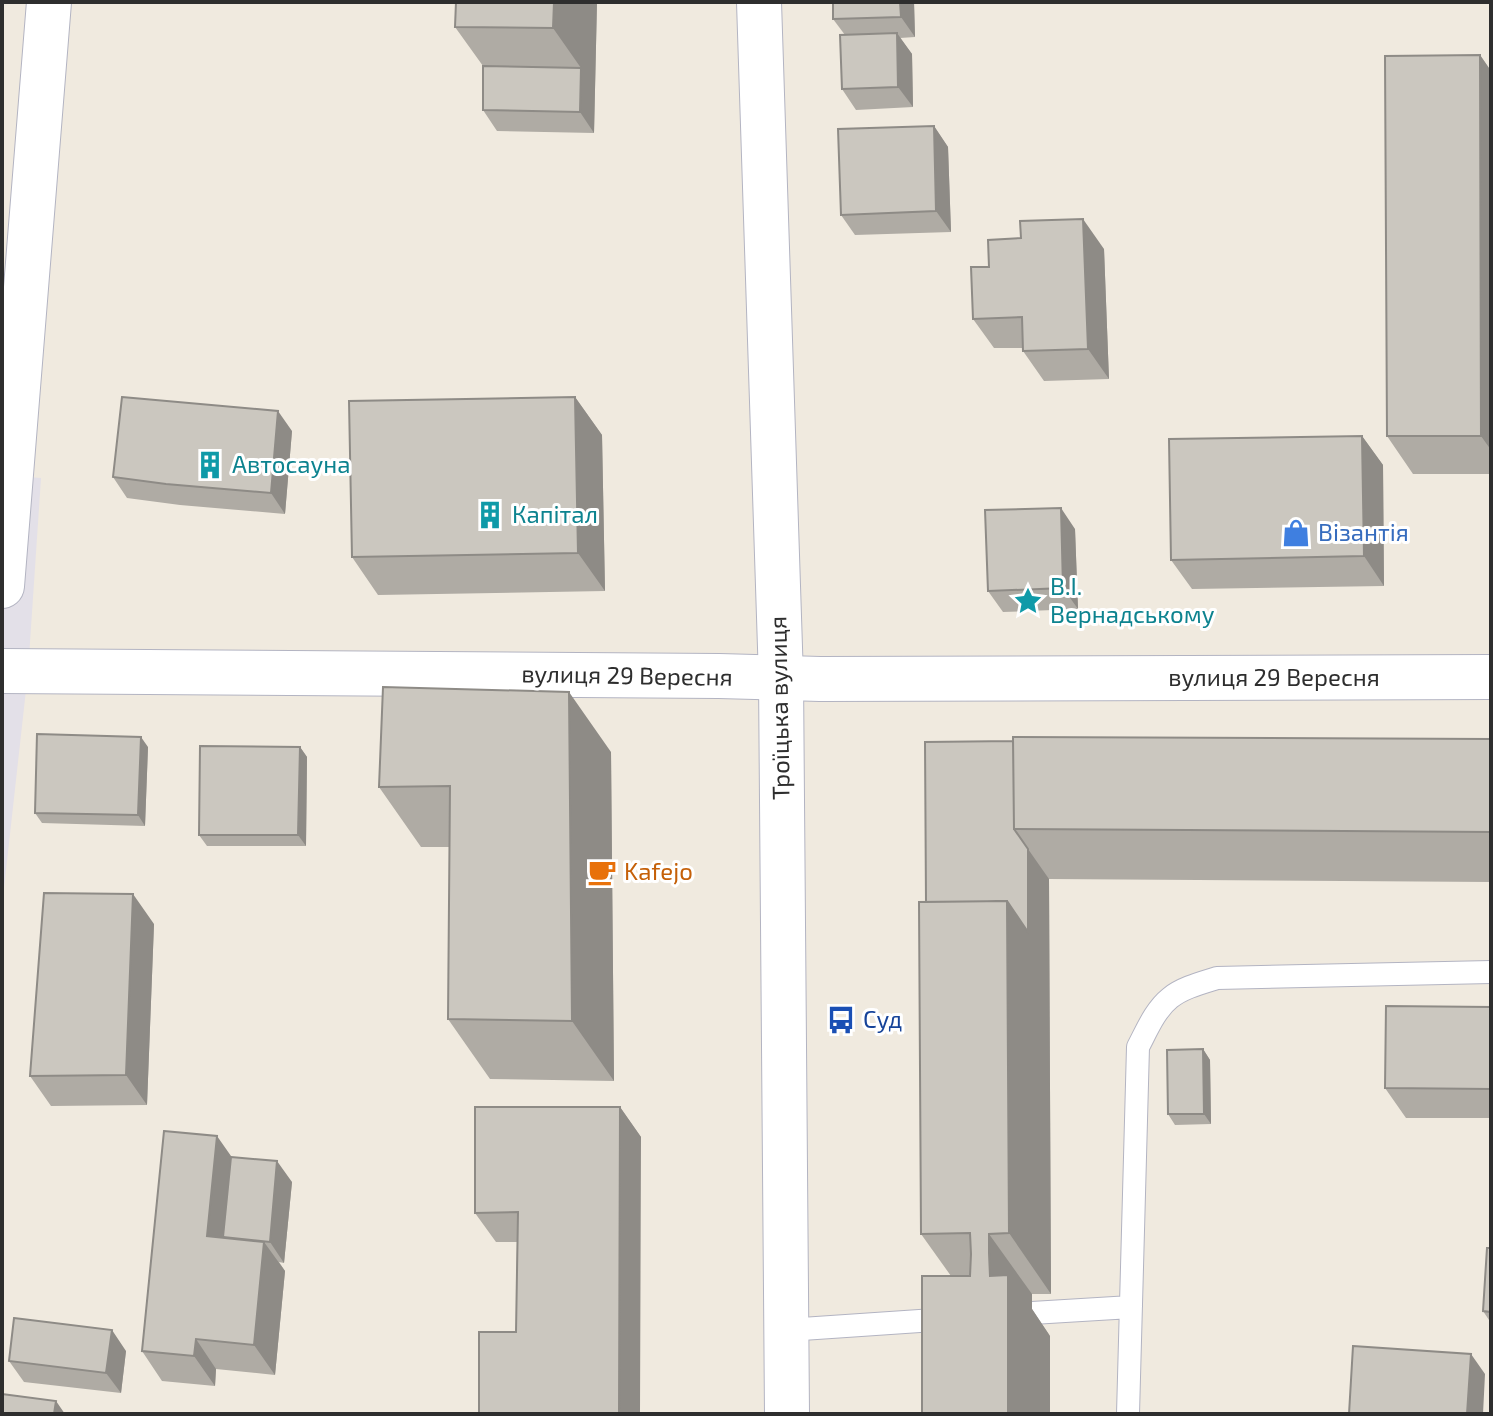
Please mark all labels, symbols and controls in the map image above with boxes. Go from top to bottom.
place label: Автосауна [232,449,350,479]
building icon: Автосауна [195,450,225,480]
place label: Капітал [512,499,598,528]
building icon: Капітал [475,500,505,530]
place label: Візантія [1318,517,1409,546]
shop icon: Візантія [1281,518,1311,548]
place label: В.І. Вернадському [1050,571,1215,629]
place icon: В.І. Вернадському [1013,586,1043,616]
street label: Троїцька вулиця [762,616,796,800]
street label: вулиця 29 Вересня [521,658,733,692]
street label: вулиця 29 Вересня [1168,662,1380,692]
place label: Kafejo [624,856,693,885]
cafe icon: Kafejo [587,857,617,887]
place label: Суд [863,1004,902,1034]
bus stop icon: Суд [826,1005,856,1035]

